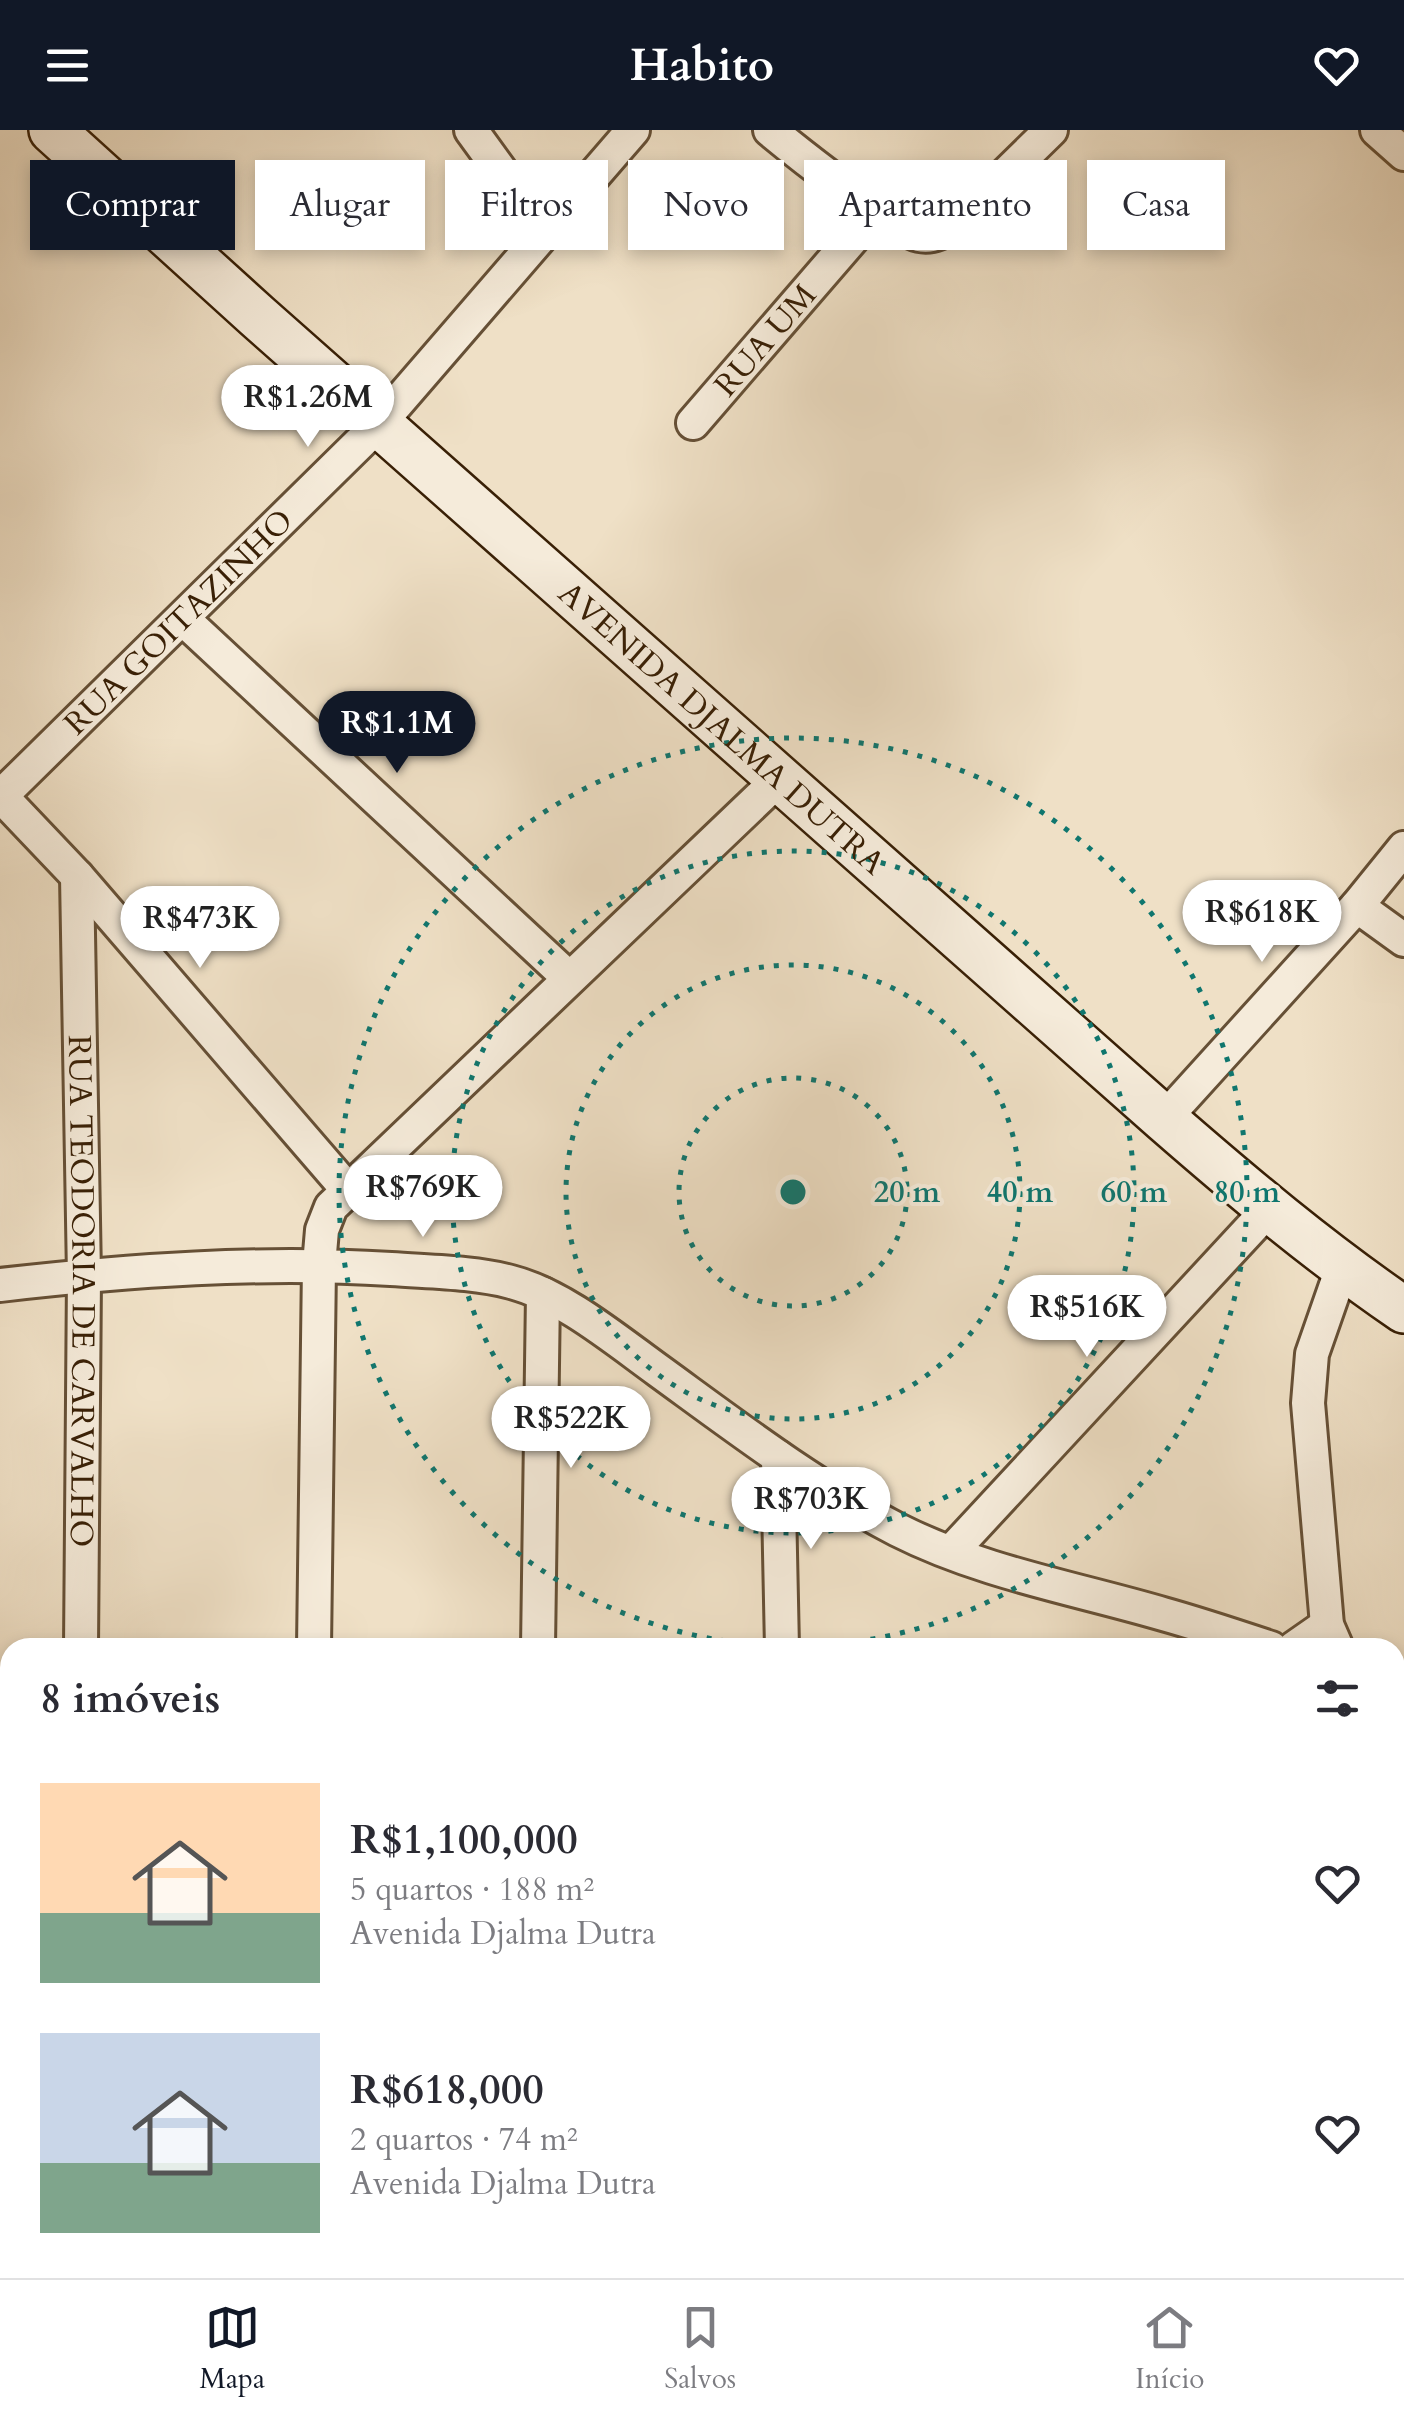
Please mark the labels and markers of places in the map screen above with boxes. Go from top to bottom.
pin: R$1.26M [216,365,400,450]
pin: R$1.1M [316,691,478,776]
pin: R$618K [1181,880,1343,965]
pin: R$473K [119,886,281,971]
pin: R$769K [342,1155,504,1240]
centre of rings [775,1174,811,1210]
pin: R$516K [1006,1275,1168,1360]
pin: R$522K [490,1386,652,1471]
pin: R$703K [730,1467,892,1552]

